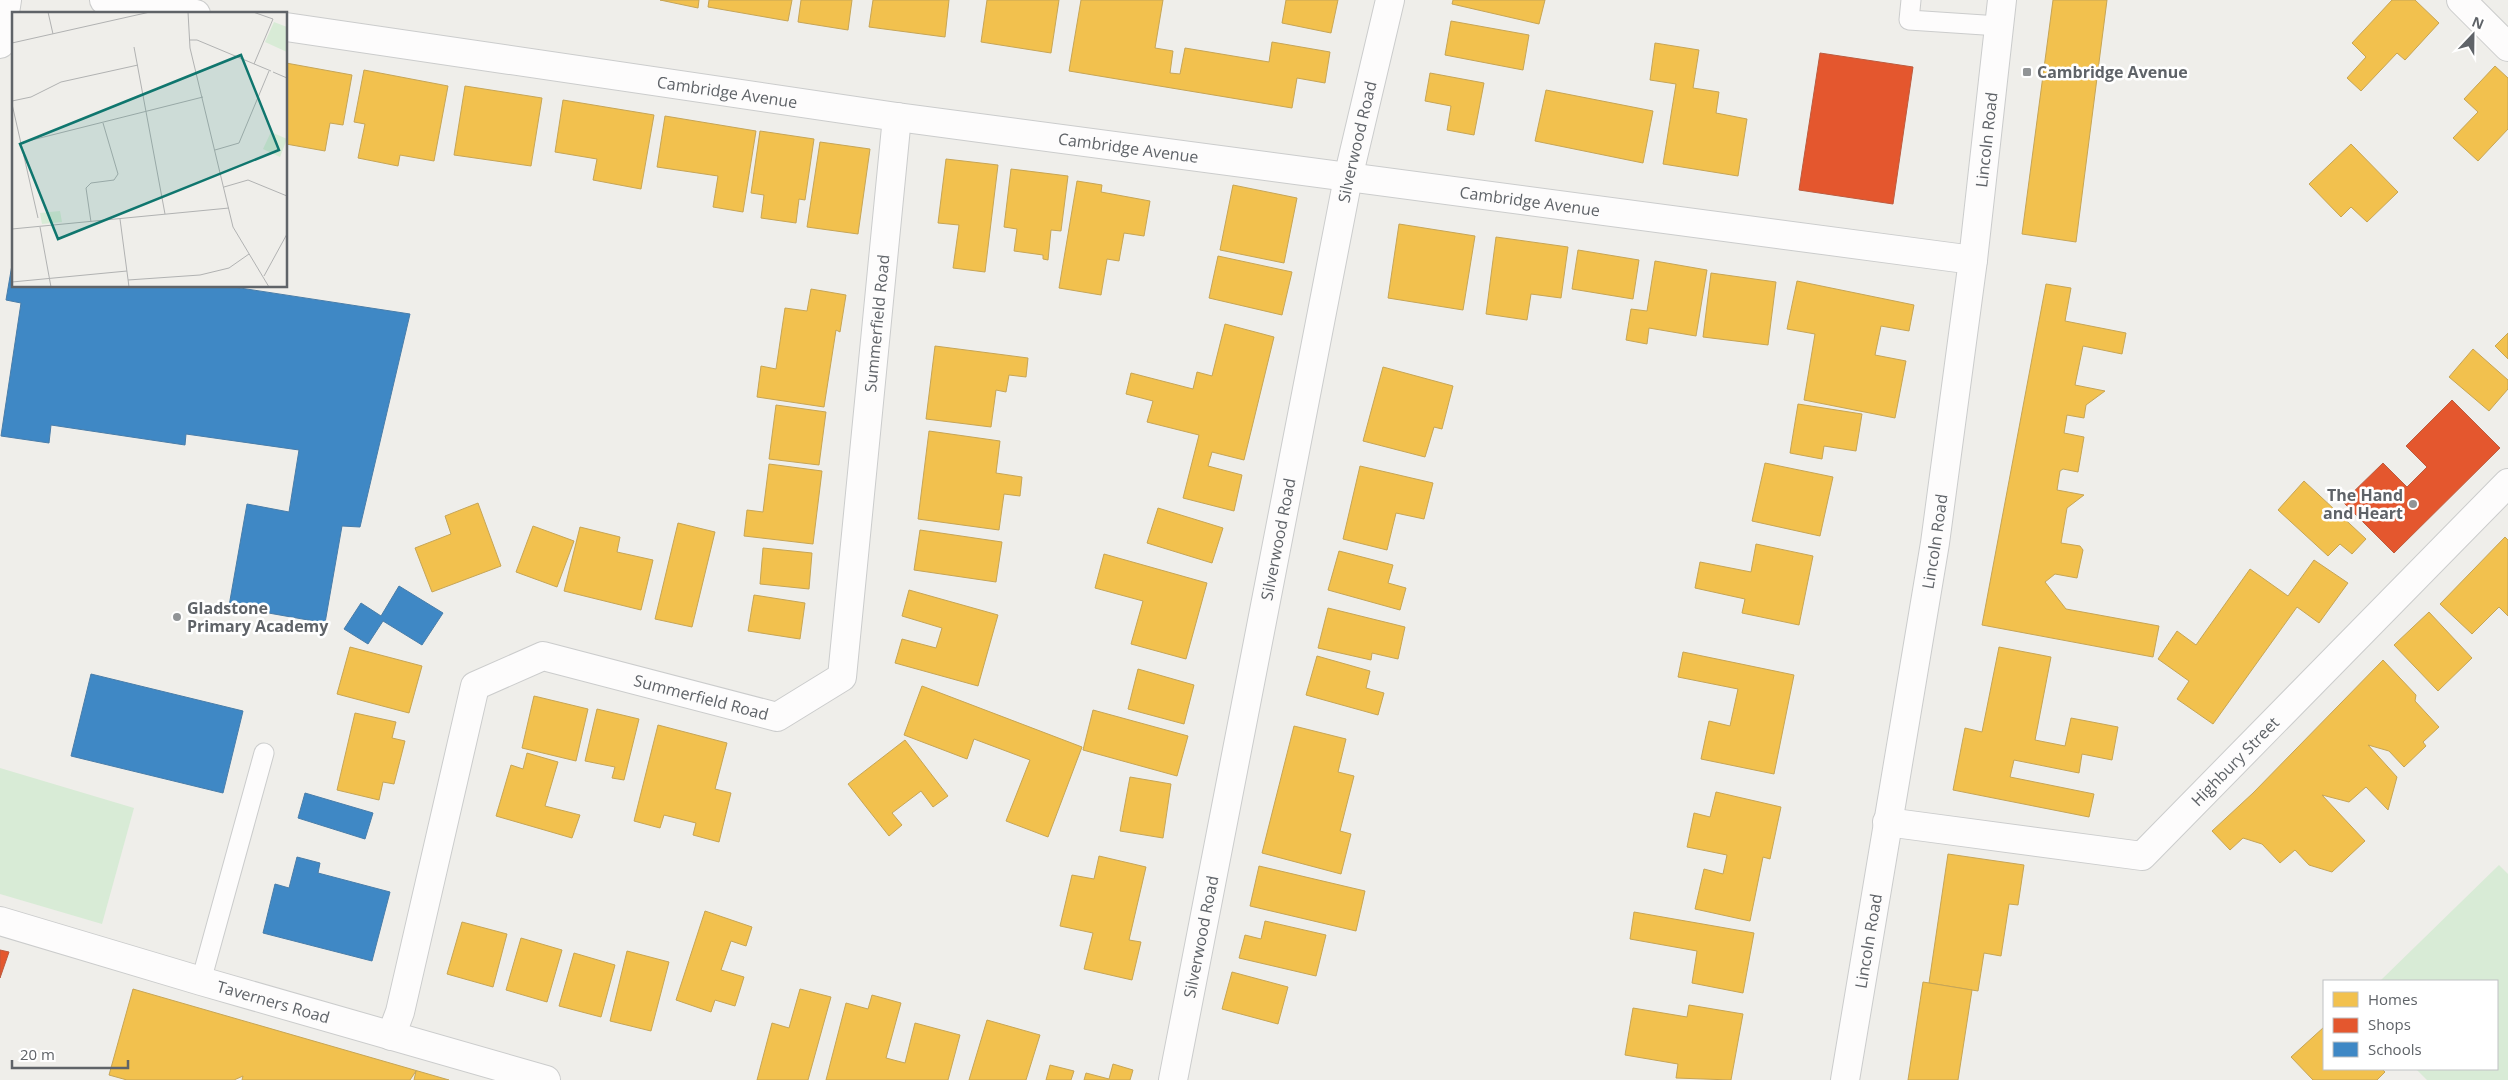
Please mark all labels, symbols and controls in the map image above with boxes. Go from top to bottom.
north arrow [2448,10,2498,60]
inset map [12,12,288,288]
text: N [2469,12,2487,33]
place label: Cambridge Avenue [2037,61,2188,83]
marker: Cambridge Avenue [2021,66,2033,78]
street label: Cambridge Avenue [656,71,799,113]
street label: Silverwood Road [1332,79,1382,205]
street label: Lincoln Road [1970,91,2003,189]
street label: Cambridge Avenue [1057,128,1200,168]
street label: Cambridge Avenue [1458,181,1601,221]
street label: Summerfield Road [859,253,894,393]
street label: Silverwood Road [1255,476,1301,602]
place label: The Hand and Heart [2323,484,2403,524]
street label: Lincoln Road [1916,493,1952,591]
marker: The Hand and Heart [2407,498,2419,510]
place label: Gladstone Primary Academy [187,597,329,637]
marker: Gladstone Primary Academy [171,611,183,623]
street label: Summerfield Road [632,669,771,725]
street label: Highbury Street [2186,711,2284,811]
street label: Silverwood Road [1178,874,1223,1000]
street label: Lincoln Road [1850,892,1887,990]
street label: Taverners Road [214,975,332,1028]
legend [2323,980,2498,1070]
text: Homes [2368,989,2418,1009]
text: Shops [2368,1014,2411,1034]
scale bar [12,1038,129,1070]
text: Schools [2368,1039,2422,1059]
text: 20 m [20,1044,55,1064]

